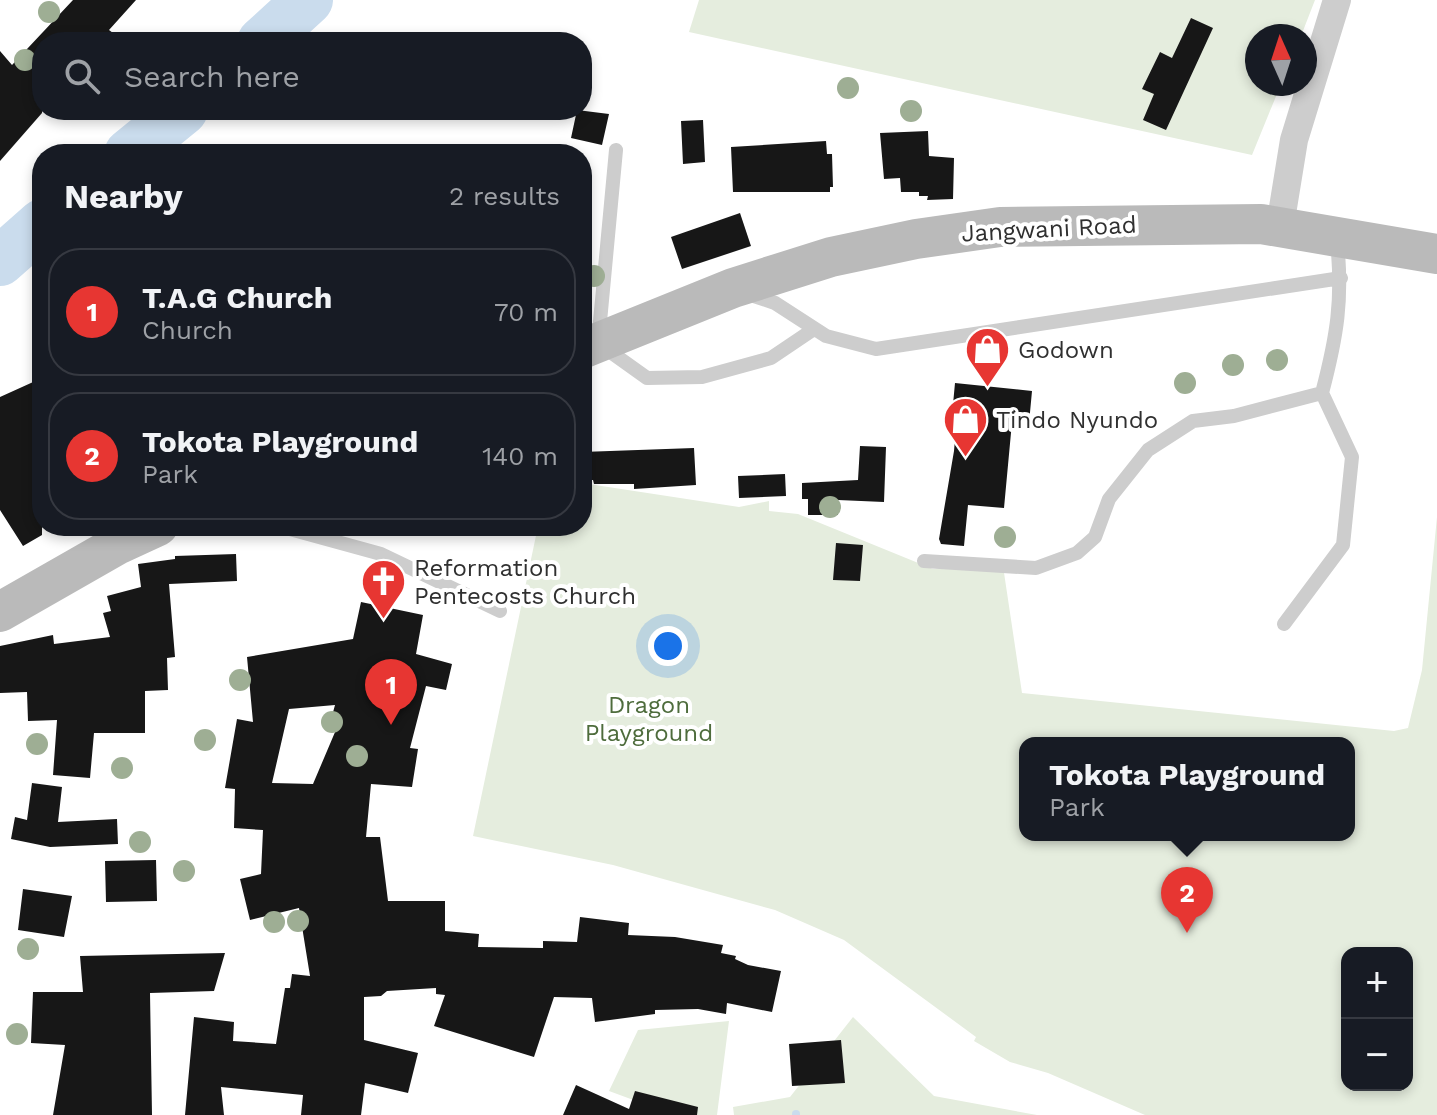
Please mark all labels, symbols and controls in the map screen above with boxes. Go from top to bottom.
north arrow [1245,24,1317,96]
search box [32,32,592,120]
icon: search [60,54,104,98]
text: Search here [124,59,300,94]
text: Nearby [64,176,183,216]
text: 2 results [449,181,560,211]
street label: Jangwani Road [961,210,1137,248]
text: T.A.G Church [142,280,332,315]
text: 1 [86,297,98,327]
text: 70 m [494,297,558,327]
text: Church [142,315,233,345]
shop icon: Godown [963,326,1011,389]
place label: Godown [1018,336,1114,364]
shop icon: Tindo Nyundo [941,396,989,459]
place label: Tindo Nyundo [996,406,1158,434]
text: Tokota Playground [142,424,418,459]
text: 2 [84,441,100,471]
text: 140 m [482,441,558,471]
text: Park [142,459,198,489]
place label: Reformation Pentecosts Church [414,554,636,610]
church icon: Reformation Pentecosts Church [359,558,407,621]
your location [648,626,688,666]
pin: 1 [365,659,417,725]
park label: Dragon Playground [585,691,713,747]
popup [1019,737,1355,841]
text: Tokota Playground [1049,757,1325,792]
text: Park [1049,792,1105,822]
pin: 2 [1161,867,1213,933]
map controls [1341,947,1413,1091]
button: + [1341,947,1413,1019]
button: − [1341,1019,1413,1091]

